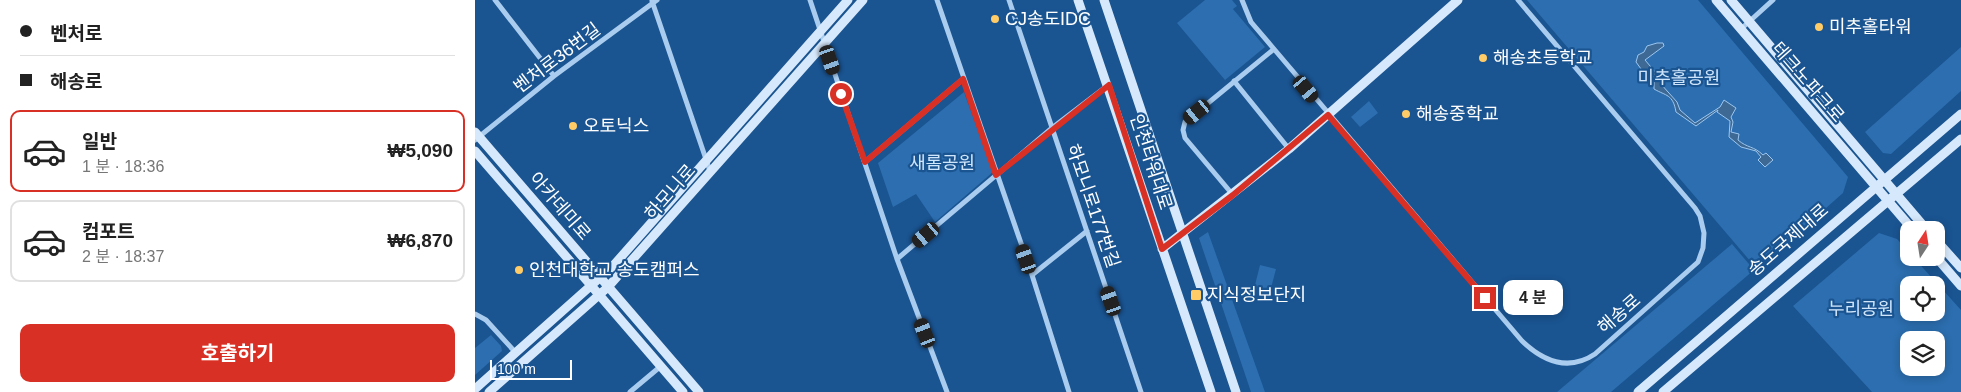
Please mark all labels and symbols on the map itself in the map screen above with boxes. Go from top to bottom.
place label: CJ송도IDC [1005,9,1091,29]
marker: CJ송도IDC [989,13,1001,25]
place label: 미추홀타워 [1829,17,1912,37]
street label: 벤처로36번길 [510,19,604,97]
marker: 미추홀타워 [1813,21,1825,33]
street label: 테크노파크로 [1768,38,1848,126]
car [818,43,841,77]
place label: 해송초등학교 [1493,48,1592,68]
marker: 해송초등학교 [1477,52,1489,64]
park label: 미추홀공원 [1638,68,1720,88]
car [1290,73,1321,105]
route start [830,83,852,105]
car [1180,97,1213,127]
place label: 해송중학교 [1416,104,1499,124]
marker: 해송중학교 [1400,108,1412,120]
street label: 인천타워대로 [1126,112,1176,212]
place label: 오토닉스 [583,116,649,136]
marker: 오토닉스 [567,120,579,132]
street label: 하모니로177번길 [1062,142,1124,270]
park label: 새롬공원 [909,153,975,173]
street label: 하모니로 [641,160,699,224]
street label: 아카데미로 [525,168,595,244]
street label: 송도국제대로 [1744,200,1832,280]
car [909,220,942,250]
north arrow [1900,221,1945,266]
car [1014,242,1037,276]
place label: 인천대학교 송도캠퍼스 [529,260,700,280]
marker: 인천대학교 송도캠퍼스 [513,264,525,276]
callout: 4 분 [1503,280,1563,316]
car [1099,284,1122,318]
place label: 지식정보단지 [1207,285,1306,305]
route end [1474,287,1496,309]
marker: 지식정보단지 [1189,288,1203,302]
street label: 해송로 [1594,290,1644,338]
park label: 누리공원 [1828,299,1894,319]
car [912,316,937,350]
scale bar [490,357,573,380]

